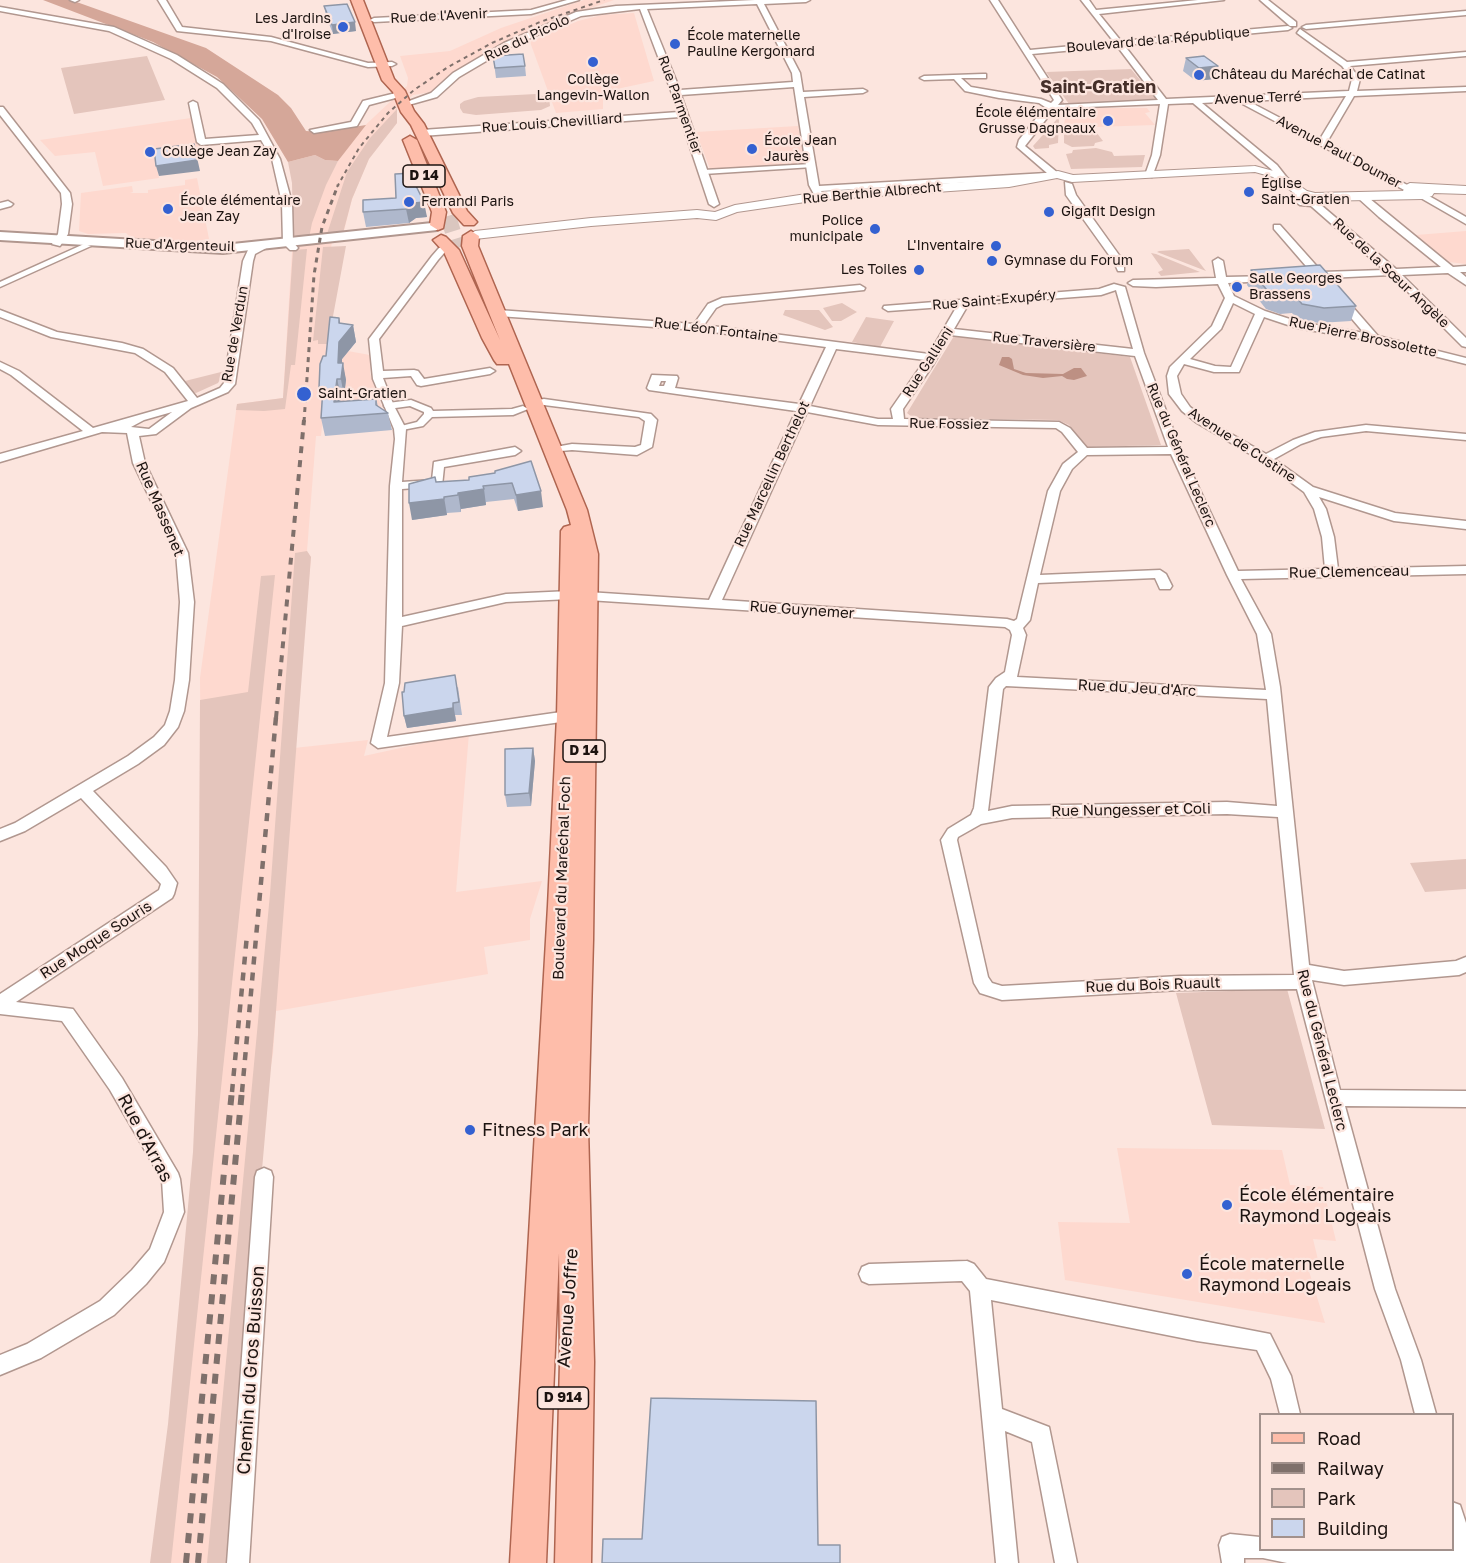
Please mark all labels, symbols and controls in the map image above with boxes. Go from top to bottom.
street label: Rue de l'Avenir [390,5,488,27]
place label: Les Jardins d'Iroise [255,11,331,44]
street label: Rue du Picolo [482,11,572,65]
marker: Les Jardins d'Iroise [336,20,350,34]
street label: Boulevard de la République [1066,24,1250,56]
place label: École maternelle Pauline Kergomard [687,28,815,60]
marker: École maternelle Pauline Kergomard [668,37,682,51]
street label: Rue Parmentier [654,53,706,157]
marker: Collège Langevin-Wallon [586,55,600,69]
place label: Château du Maréchal de Catinat [1211,67,1425,83]
marker: Château du Maréchal de Catinat [1192,68,1206,82]
place label: Collège Langevin-Wallon [536,72,650,104]
district label: Saint-Gratien [1040,76,1156,98]
street label: Avenue Terré [1214,88,1302,108]
place label: École élémentaire Grusse Dagneaux [975,105,1096,138]
street label: Rue Louis Chevilliard [481,110,623,136]
street label: Avenue Paul Doumer [1274,112,1404,192]
marker: École élémentaire Grusse Dagneaux [1101,114,1115,128]
place label: École Jean Jaurès [764,133,837,166]
marker: École Jean Jaurès [745,142,759,156]
place label: Collège Jean Zay [162,144,277,160]
marker: Collège Jean Zay [143,145,157,159]
road number: D 14 [403,165,445,187]
place label: Église Saint-Gratien [1261,176,1350,208]
street label: Rue Berthie Albrecht [802,179,942,207]
marker: Église Saint-Gratien [1242,185,1256,199]
place label: École élémentaire Jean Zay [180,193,301,226]
place label: Ferrandi Paris [421,194,514,210]
marker: Ferrandi Paris [402,195,416,209]
marker: École élémentaire Jean Zay [161,202,175,216]
place label: Gigafit Design [1061,204,1155,220]
marker: Gigafit Design [1042,205,1056,219]
place label: Police municipale [789,213,863,246]
street label: Rue de la Sœur Angèle [1329,215,1453,331]
marker: Police municipale [868,222,882,236]
street label: Rue d'Argenteuil [125,235,235,255]
place label: L'Inventaire [907,238,984,254]
marker: L'Inventaire [989,239,1003,253]
place label: Gymnase du Forum [1004,253,1133,269]
marker: Gymnase du Forum [985,254,999,268]
place label: Les Toiles [841,262,907,278]
marker: Les Toiles [912,263,926,277]
place label: Salle Georges Brassens [1249,271,1342,304]
marker: Salle Georges Brassens [1230,280,1244,294]
street label: Rue de Verdun [218,285,252,383]
street label: Rue Saint-Exupéry [931,286,1057,314]
street label: Rue Pierre Brossolette [1288,313,1438,361]
street label: Rue Léon Fontaine [653,314,779,346]
street label: Rue Gallieni [899,324,957,400]
street label: Rue Traversière [992,328,1096,356]
street label: Rue du Général Leclerc [1143,380,1219,530]
marker: Saint-Gratien [295,385,313,403]
place label: Saint-Gratien [318,386,407,402]
street label: Rue Marcellin Berthelot [731,398,813,550]
street label: Avenue de Custine [1185,404,1299,486]
street label: Rue Fossiez [909,415,989,433]
street label: Rue Massenet [132,459,188,559]
street label: Rue Clemenceau [1289,562,1409,582]
street label: Rue Guynemer [749,597,855,623]
street label: Rue du Jeu d'Arc [1077,676,1197,700]
road number: D 14 [563,740,605,762]
street label: Boulevard du Maréchal Foch [549,776,575,980]
street label: Rue Nungesser et Coli [1051,800,1211,820]
street label: Rue Moque Souris [37,897,155,983]
street label: Rue du Général Leclerc [1293,967,1351,1133]
street label: Rue du Bois Ruault [1085,974,1221,996]
street label: Rue d'Arras [113,1090,177,1186]
place label: Fitness Park [482,1119,589,1141]
marker: Fitness Park [463,1123,477,1137]
place label: École élémentaire Raymond Logeais [1239,1184,1394,1226]
marker: École élémentaire Raymond Logeais [1220,1198,1234,1212]
street label: Avenue Joffre [553,1248,583,1368]
place label: École maternelle Raymond Logeais [1199,1253,1351,1296]
street label: Chemin du Gros Buisson [233,1265,269,1475]
marker: École maternelle Raymond Logeais [1180,1267,1194,1281]
road number: D 914 [538,1387,588,1409]
legend [1259,1413,1454,1551]
text: Road [1317,1427,1361,1449]
text: Railway [1317,1457,1384,1479]
text: Park [1317,1487,1356,1509]
text: Building [1317,1517,1388,1539]

